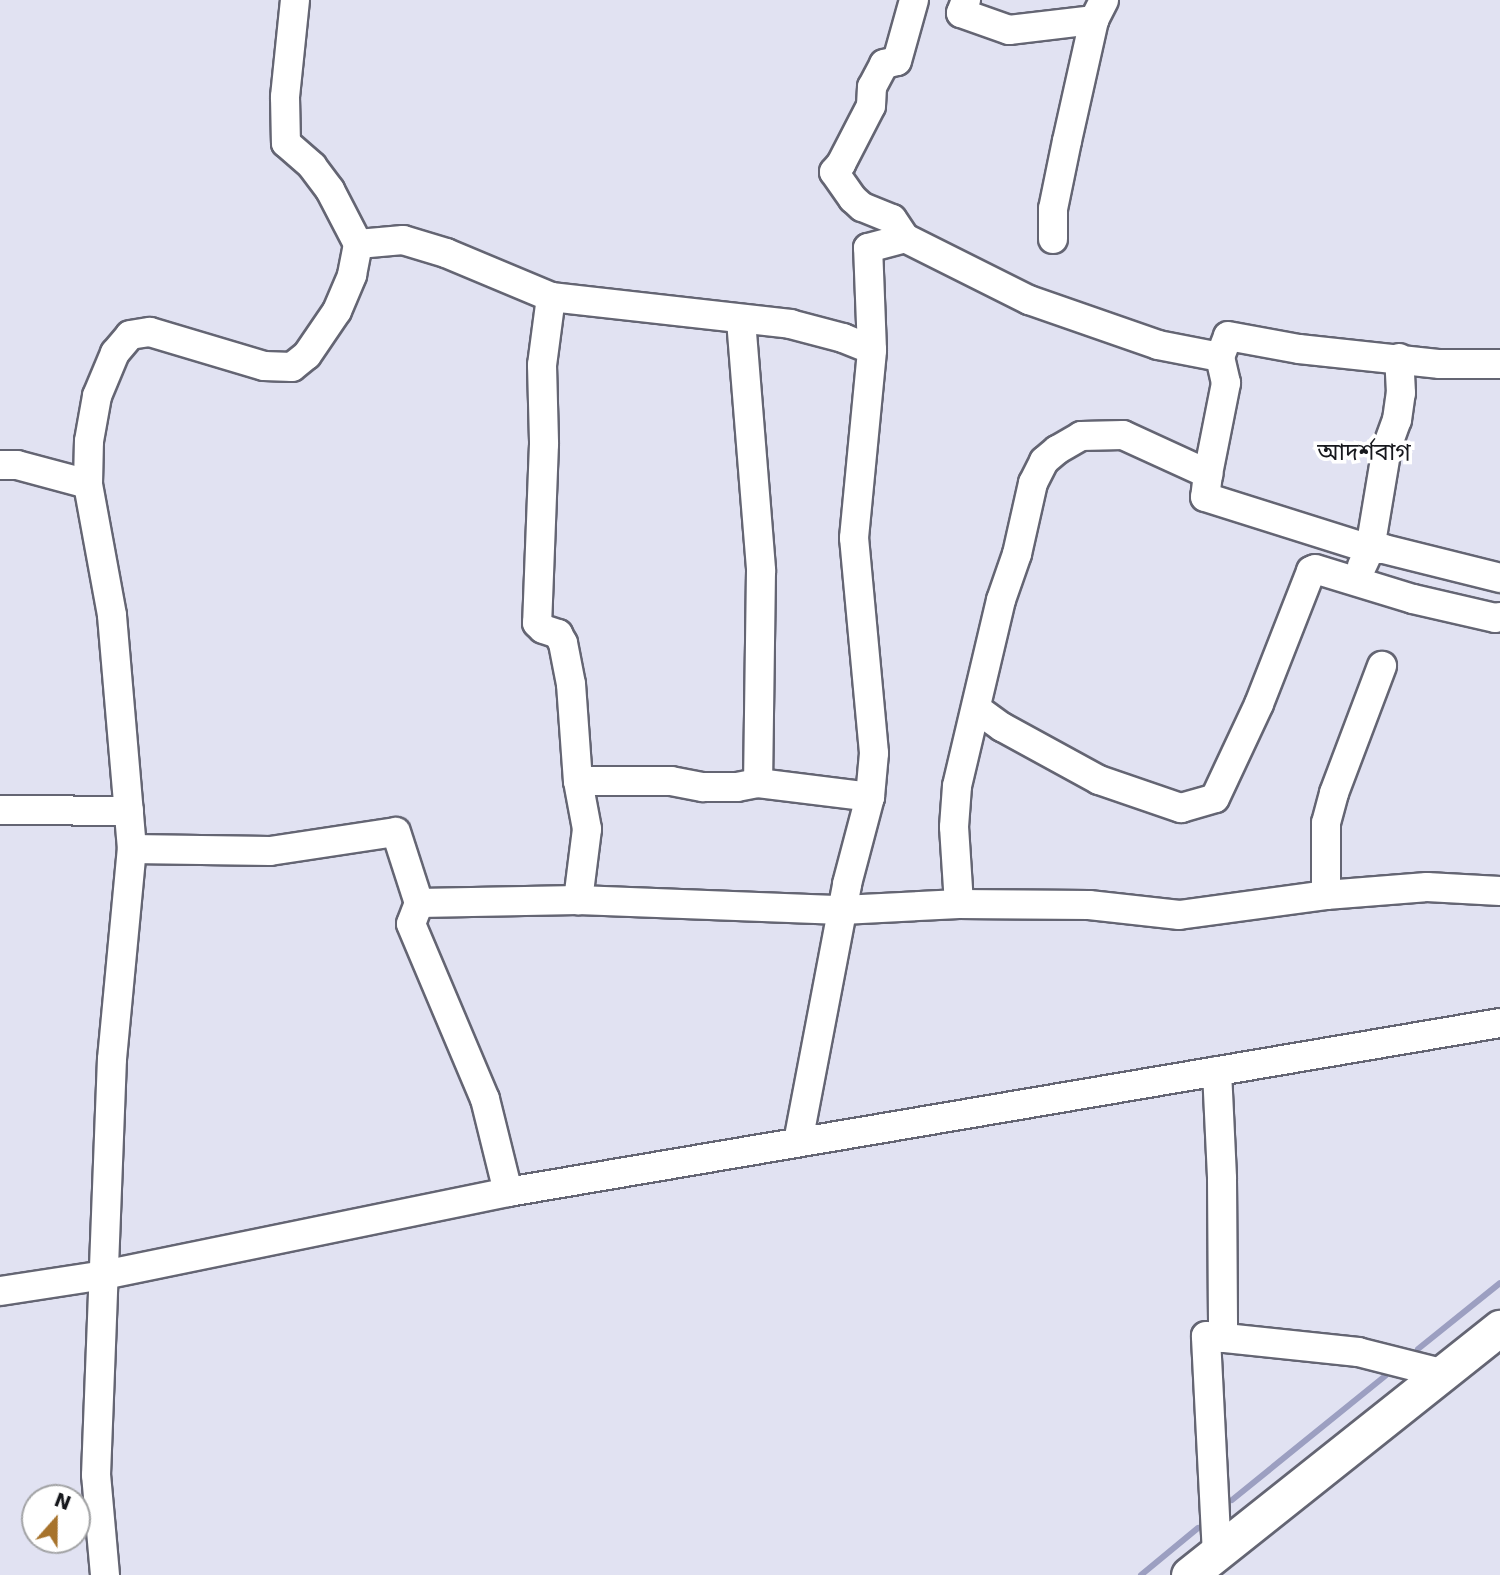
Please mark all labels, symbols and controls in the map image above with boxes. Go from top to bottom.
district label: আদর্শবাগ [1317,439,1411,467]
north arrow [21,1484,91,1554]
text: N [51,1488,74,1514]

